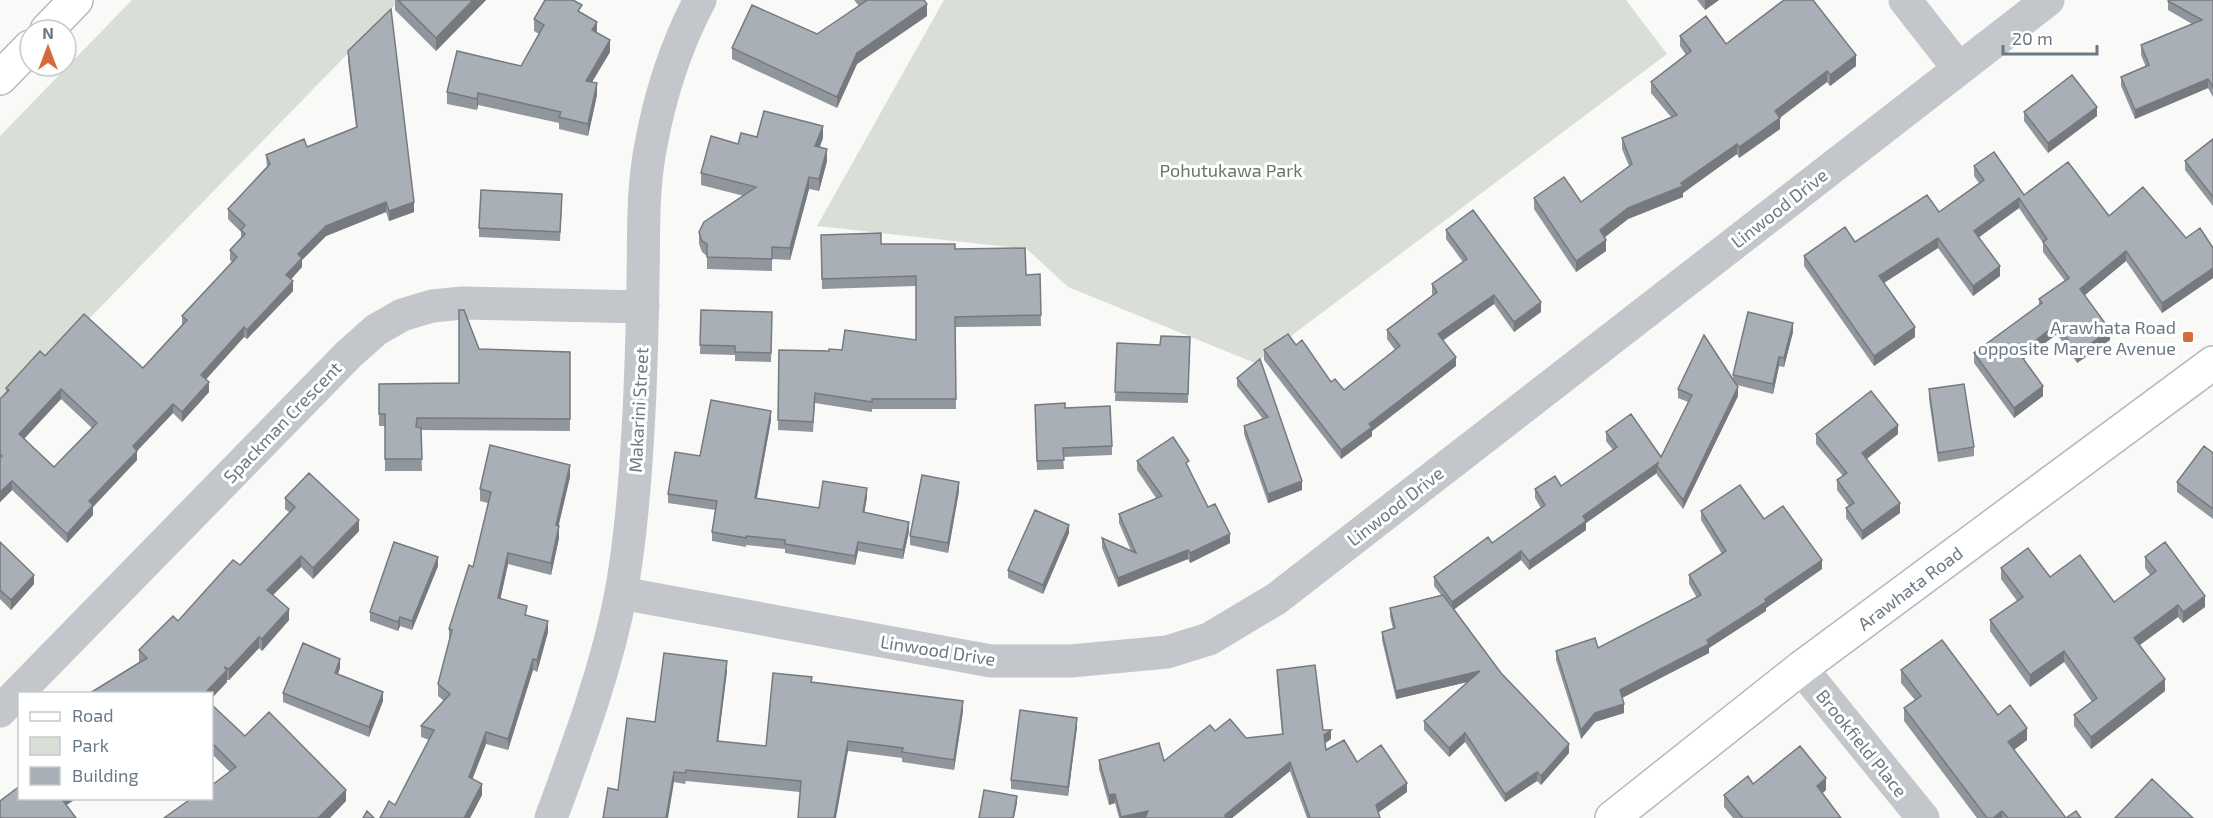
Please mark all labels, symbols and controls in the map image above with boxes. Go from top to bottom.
north arrow [18,18,78,78]
scale bar [2003,18,2098,56]
text: N [42,23,54,42]
text: 20 m [2012,27,2053,49]
park label: Pohutukawa Park [1159,159,1303,181]
street label: Linwood Drive [1726,163,1832,253]
place label: Arawhata Road opposite Marere Avenue [1978,316,2176,359]
marker: Arawhata Road opposite Marere Avenue [2181,330,2195,344]
street label: Makarini Street [624,347,652,473]
street label: Spackman Crescent [218,357,346,487]
street label: Linwood Drive [1342,461,1448,551]
street label: Arawhata Road [1853,541,1967,635]
street label: Linwood Drive [879,630,997,670]
street label: Brookfield Place [1812,685,1912,801]
legend [18,692,213,800]
text: Road [72,704,113,726]
text: Park [72,734,109,756]
text: Building [72,764,139,786]

